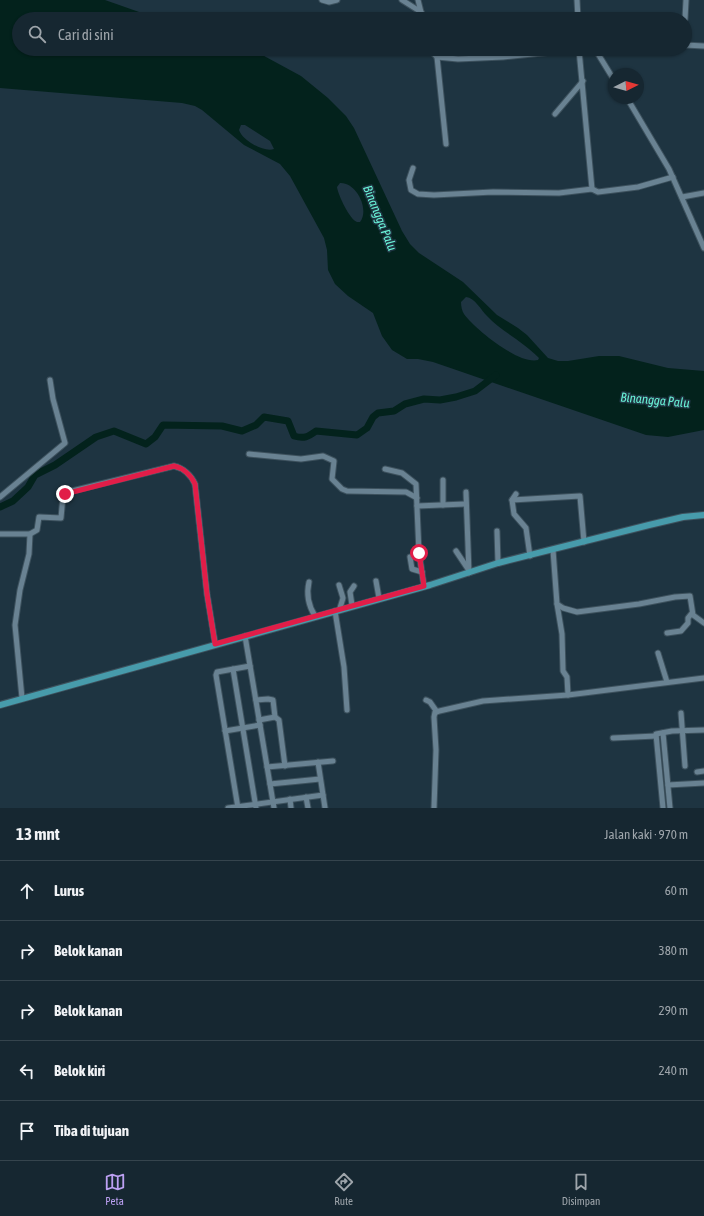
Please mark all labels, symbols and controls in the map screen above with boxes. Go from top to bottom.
search box [12,12,692,56]
icon: search [26,23,48,45]
text: Cari di sini [58,26,114,43]
north arrow [608,68,644,104]
water label: Binangga Palu [360,183,400,253]
water label: Binangga Palu [620,390,690,410]
route end [56,485,74,503]
route start [410,544,428,562]
text: 13 mnt [16,824,60,844]
text: Jalan kaki · 970 m [604,827,688,842]
icon: ahead [16,880,38,902]
text: Lurus [54,882,84,899]
text: 60 m [665,883,688,898]
icon: right [16,940,38,962]
text: Belok kanan [54,942,123,959]
text: 380 m [659,943,688,958]
icon: right [16,1000,38,1022]
text: Belok kanan [54,1002,123,1019]
text: 290 m [659,1003,688,1018]
icon: left [16,1060,38,1082]
text: Belok kiri [54,1062,105,1079]
text: 240 m [659,1063,688,1078]
icon: arrive [16,1120,38,1142]
text: Tiba di tujuan [54,1122,129,1139]
tab: Peta [104,1171,126,1207]
tab: Rute [333,1171,355,1207]
tab: Disimpan [562,1171,600,1207]

